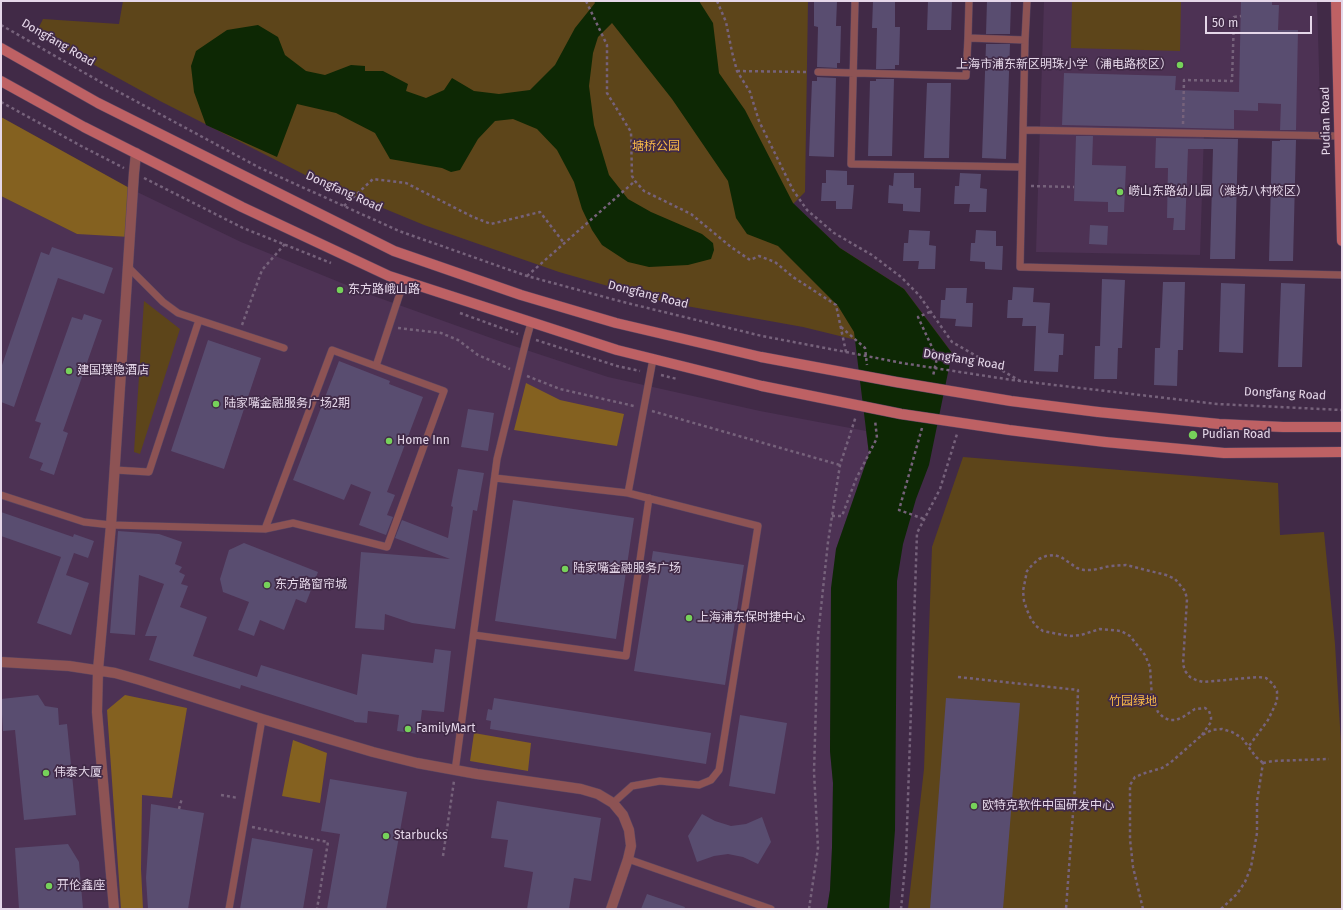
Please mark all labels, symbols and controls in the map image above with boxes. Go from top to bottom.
scale bar [1207,8,1314,34]
street label: Dongfang Road [19,16,97,70]
text: 50 m [1212,16,1238,30]
place label: 上海市浦东新区明珠小学（浦电路校区） [956,58,1172,72]
marker: 上海市浦东新区明珠小学（浦电路校区） [1175,60,1185,70]
street label: Pudian Road [1318,87,1334,155]
park label: 塘桥公园 [632,140,680,154]
street label: Dongfang Road [303,169,385,215]
place label: 崂山东路幼儿园（潍坊八村校区） [1128,185,1308,199]
marker: 崂山东路幼儿园（潍坊八村校区） [1115,187,1125,197]
street label: Dongfang Road [606,278,690,312]
place label: 东方路峨山路 [348,283,420,297]
marker: 东方路峨山路 [335,285,345,295]
street label: Dongfang Road [922,346,1006,374]
place label: 建国璞隐酒店 [77,364,149,378]
marker: 建国璞隐酒店 [64,366,74,376]
street label: Dongfang Road [1243,385,1327,403]
place label: 陆家嘴金融服务广场2期 [224,397,350,411]
marker: 陆家嘴金融服务广场2期 [211,399,221,409]
place label: Pudian Road [1202,428,1271,442]
marker: Pudian Road [1187,429,1199,441]
place label: Home Inn [397,434,450,448]
marker: Home Inn [384,436,394,446]
place label: 陆家嘴金融服务广场 [573,562,681,576]
marker: 陆家嘴金融服务广场 [560,564,570,574]
place label: 东方路窗帘城 [275,578,347,592]
marker: 东方路窗帘城 [262,580,272,590]
place label: 上海浦东保时捷中心 [697,611,805,625]
marker: 上海浦东保时捷中心 [684,613,694,623]
park label: 竹园绿地 [1109,695,1157,709]
place label: FamilyMart [416,722,475,736]
marker: FamilyMart [403,724,413,734]
place label: 伟泰大厦 [54,766,102,780]
marker: 伟泰大厦 [41,768,51,778]
place label: 欧特克软件中国研发中心 [982,799,1114,813]
marker: 欧特克软件中国研发中心 [969,801,979,811]
place label: Starbucks [394,829,447,843]
marker: Starbucks [381,831,391,841]
place label: 开伦鑫座 [57,879,105,893]
marker: 开伦鑫座 [44,881,54,891]

